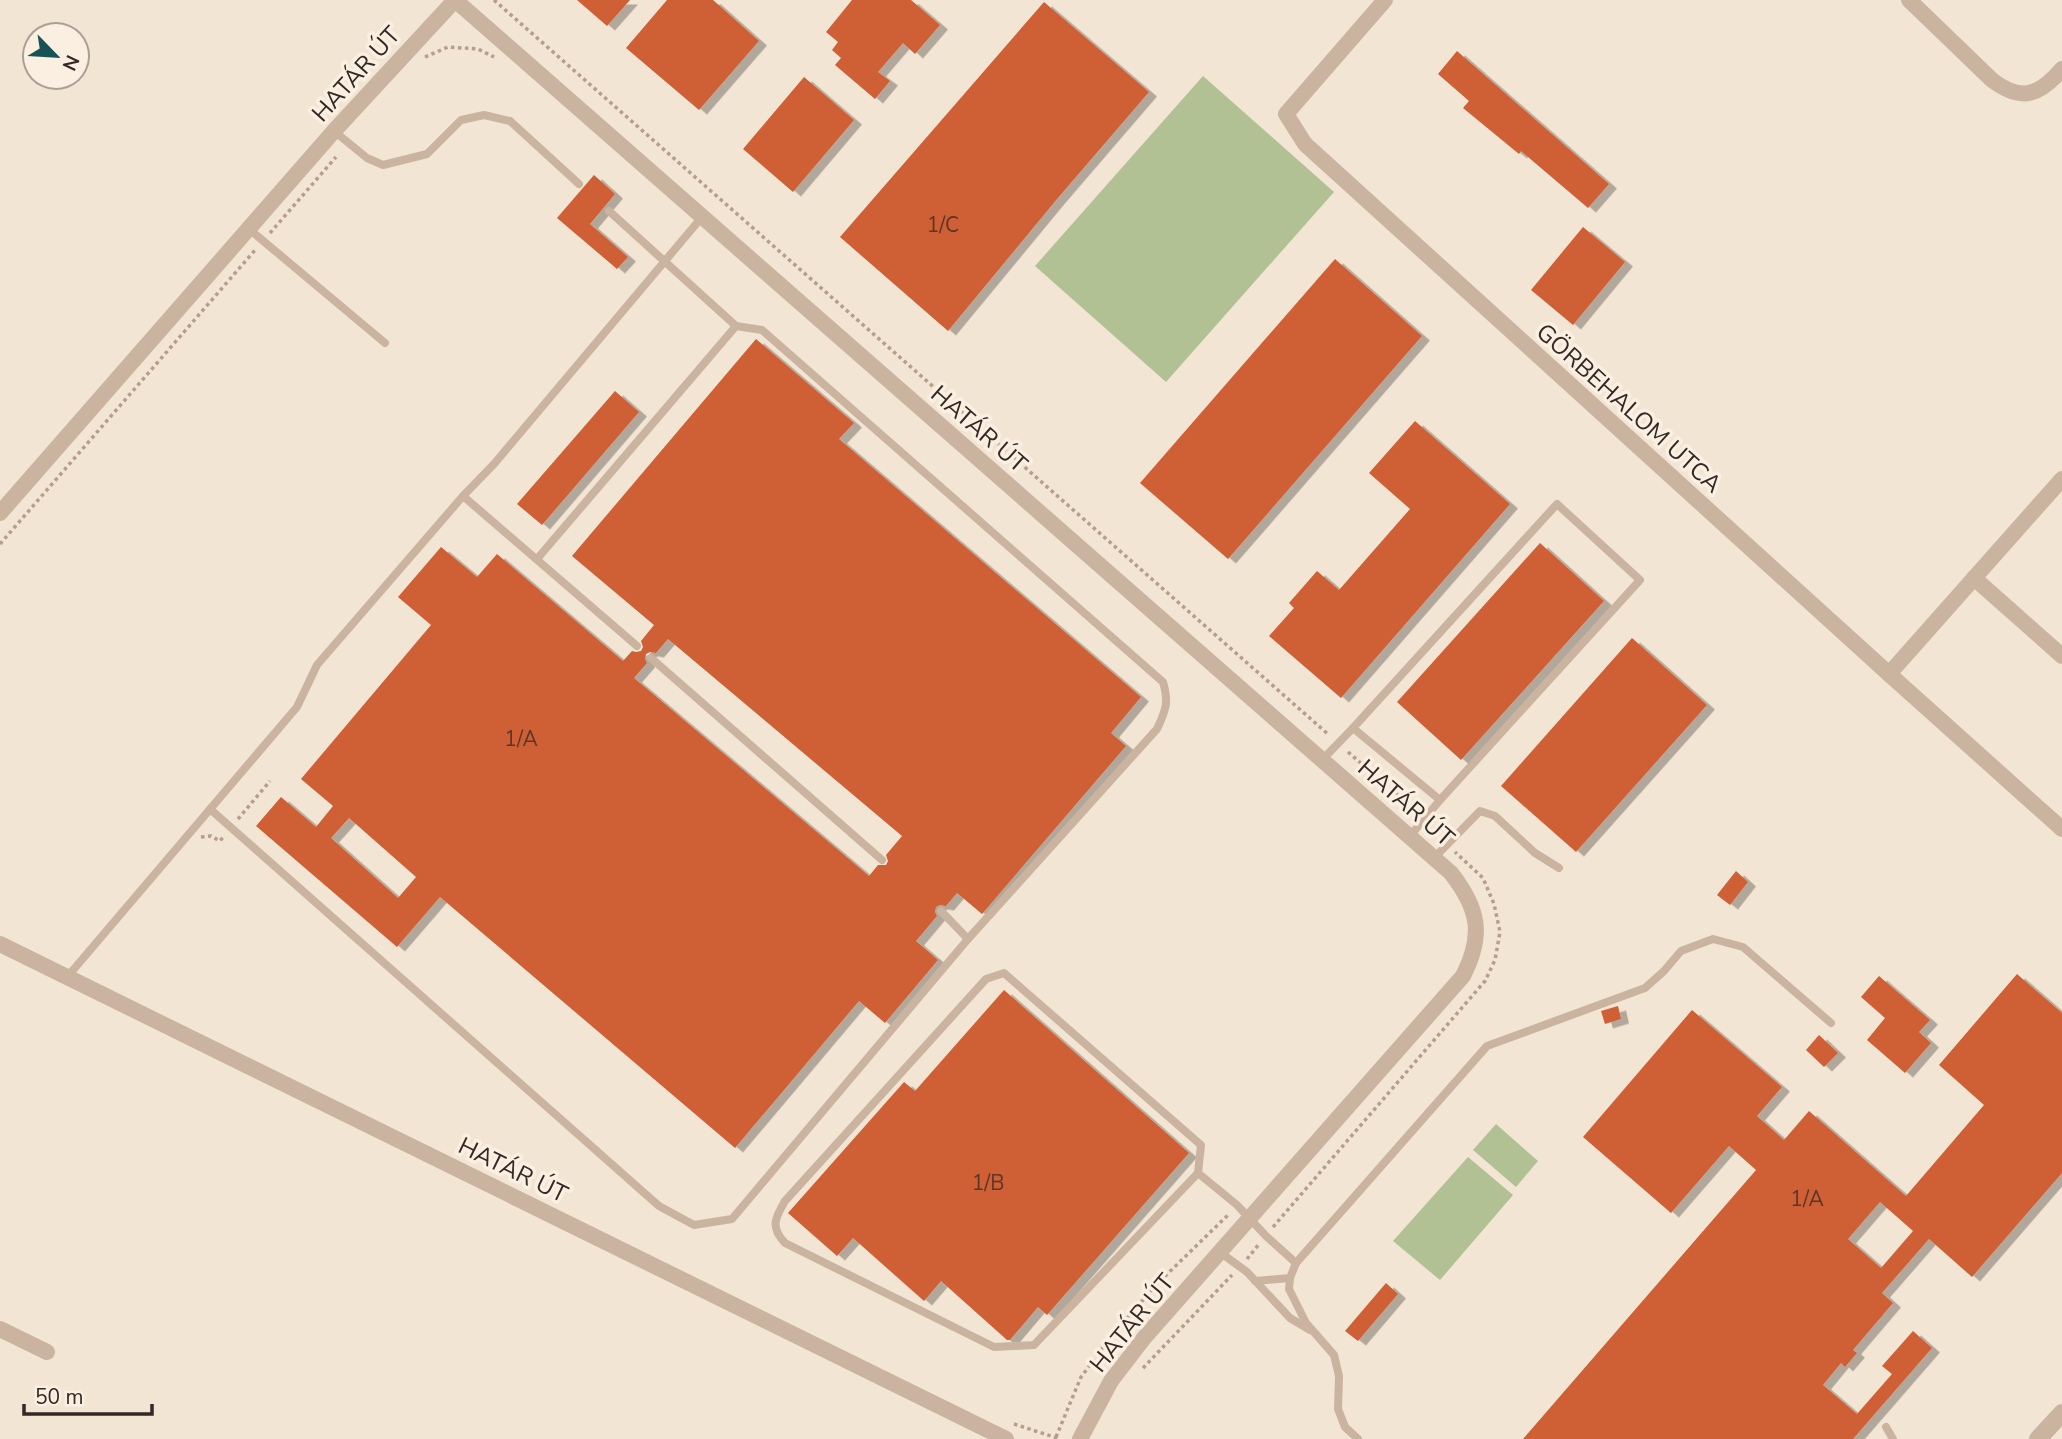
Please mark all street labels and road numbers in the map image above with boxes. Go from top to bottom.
street label: HATÁR ÚT [305,19,408,129]
street label: GÖRBEHALOM UTCA [1529,316,1729,500]
street label: HATÁR ÚT [924,378,1035,480]
street label: HATÁR ÚT [1351,752,1462,854]
street label: HATÁR ÚT [453,1130,574,1211]
street label: HATÁR ÚT [1082,1267,1182,1379]

